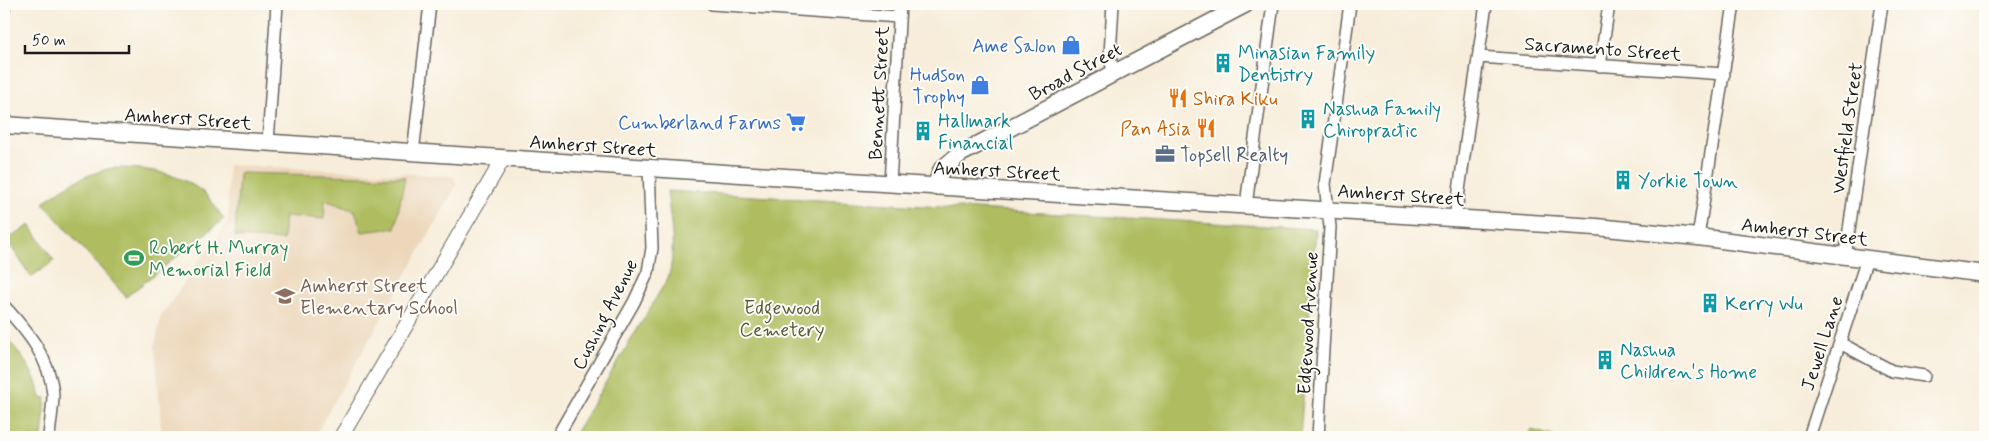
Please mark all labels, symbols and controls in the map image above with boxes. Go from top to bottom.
scale bar [25,22,129,54]
street label: Bennett Street [864,26,895,161]
text: 50 m [32,31,66,51]
street label: Sacramento Street [1524,32,1682,67]
place label: Ame Salon [972,34,1056,59]
shop icon: Ame Salon [1060,34,1082,56]
street label: Broad Street [1025,37,1127,107]
place label: Minasian Family Dentistry [1238,41,1375,88]
building icon: Minasian Family Dentistry [1212,52,1234,74]
street label: Westfield Street [1826,61,1869,196]
place label: Hudson Trophy [910,63,965,110]
shop icon: Hudson Trophy [969,74,991,96]
restaurant icon: Shira Kiku [1167,87,1189,109]
place label: Shira Kiku [1193,87,1278,112]
place label: Nashua Family Chiropractic [1323,97,1441,144]
street label: Amherst Street [123,103,252,136]
building icon: Nashua Family Chiropractic [1297,108,1319,130]
place label: Hallmark Financial [938,109,1014,156]
place label: Cumberland Farms [618,111,781,136]
supermarket icon: Cumberland Farms [785,111,807,133]
place label: Pan Asia [1120,117,1191,142]
restaurant icon: Pan Asia [1195,117,1217,139]
building icon: Hallmark Financial [912,120,934,142]
street label: Amherst Street [528,130,657,163]
office icon: Topsell Realty [1154,143,1176,165]
place label: Topsell Realty [1180,143,1288,168]
street label: Amherst Street [933,156,1061,187]
building icon: Yorkie Town [1612,169,1634,191]
place label: Yorkie Town [1638,169,1738,194]
street label: Amherst Street [1336,179,1465,212]
street label: Amherst Street [1740,212,1870,253]
place label: Robert H. Murray Memorial Field [149,236,289,283]
sports icon: Robert H. Murray Memorial Field [123,247,145,269]
street label: Edgewood Avenue [1292,251,1328,395]
street label: Cushing Avenue [567,255,647,376]
place label: Amherst Street Elementary School [300,274,458,321]
school or university icon: Amherst Street Elementary School [274,285,296,307]
building icon: Kerry Wu [1699,292,1721,314]
place label: Kerry Wu [1725,292,1803,318]
street label: Jewell Lane [1795,293,1849,394]
park label: Edgewood Cemetery [740,296,824,343]
place label: Nashua Children's Home [1620,338,1757,385]
building icon: Nashua Children's Home [1594,349,1616,371]

